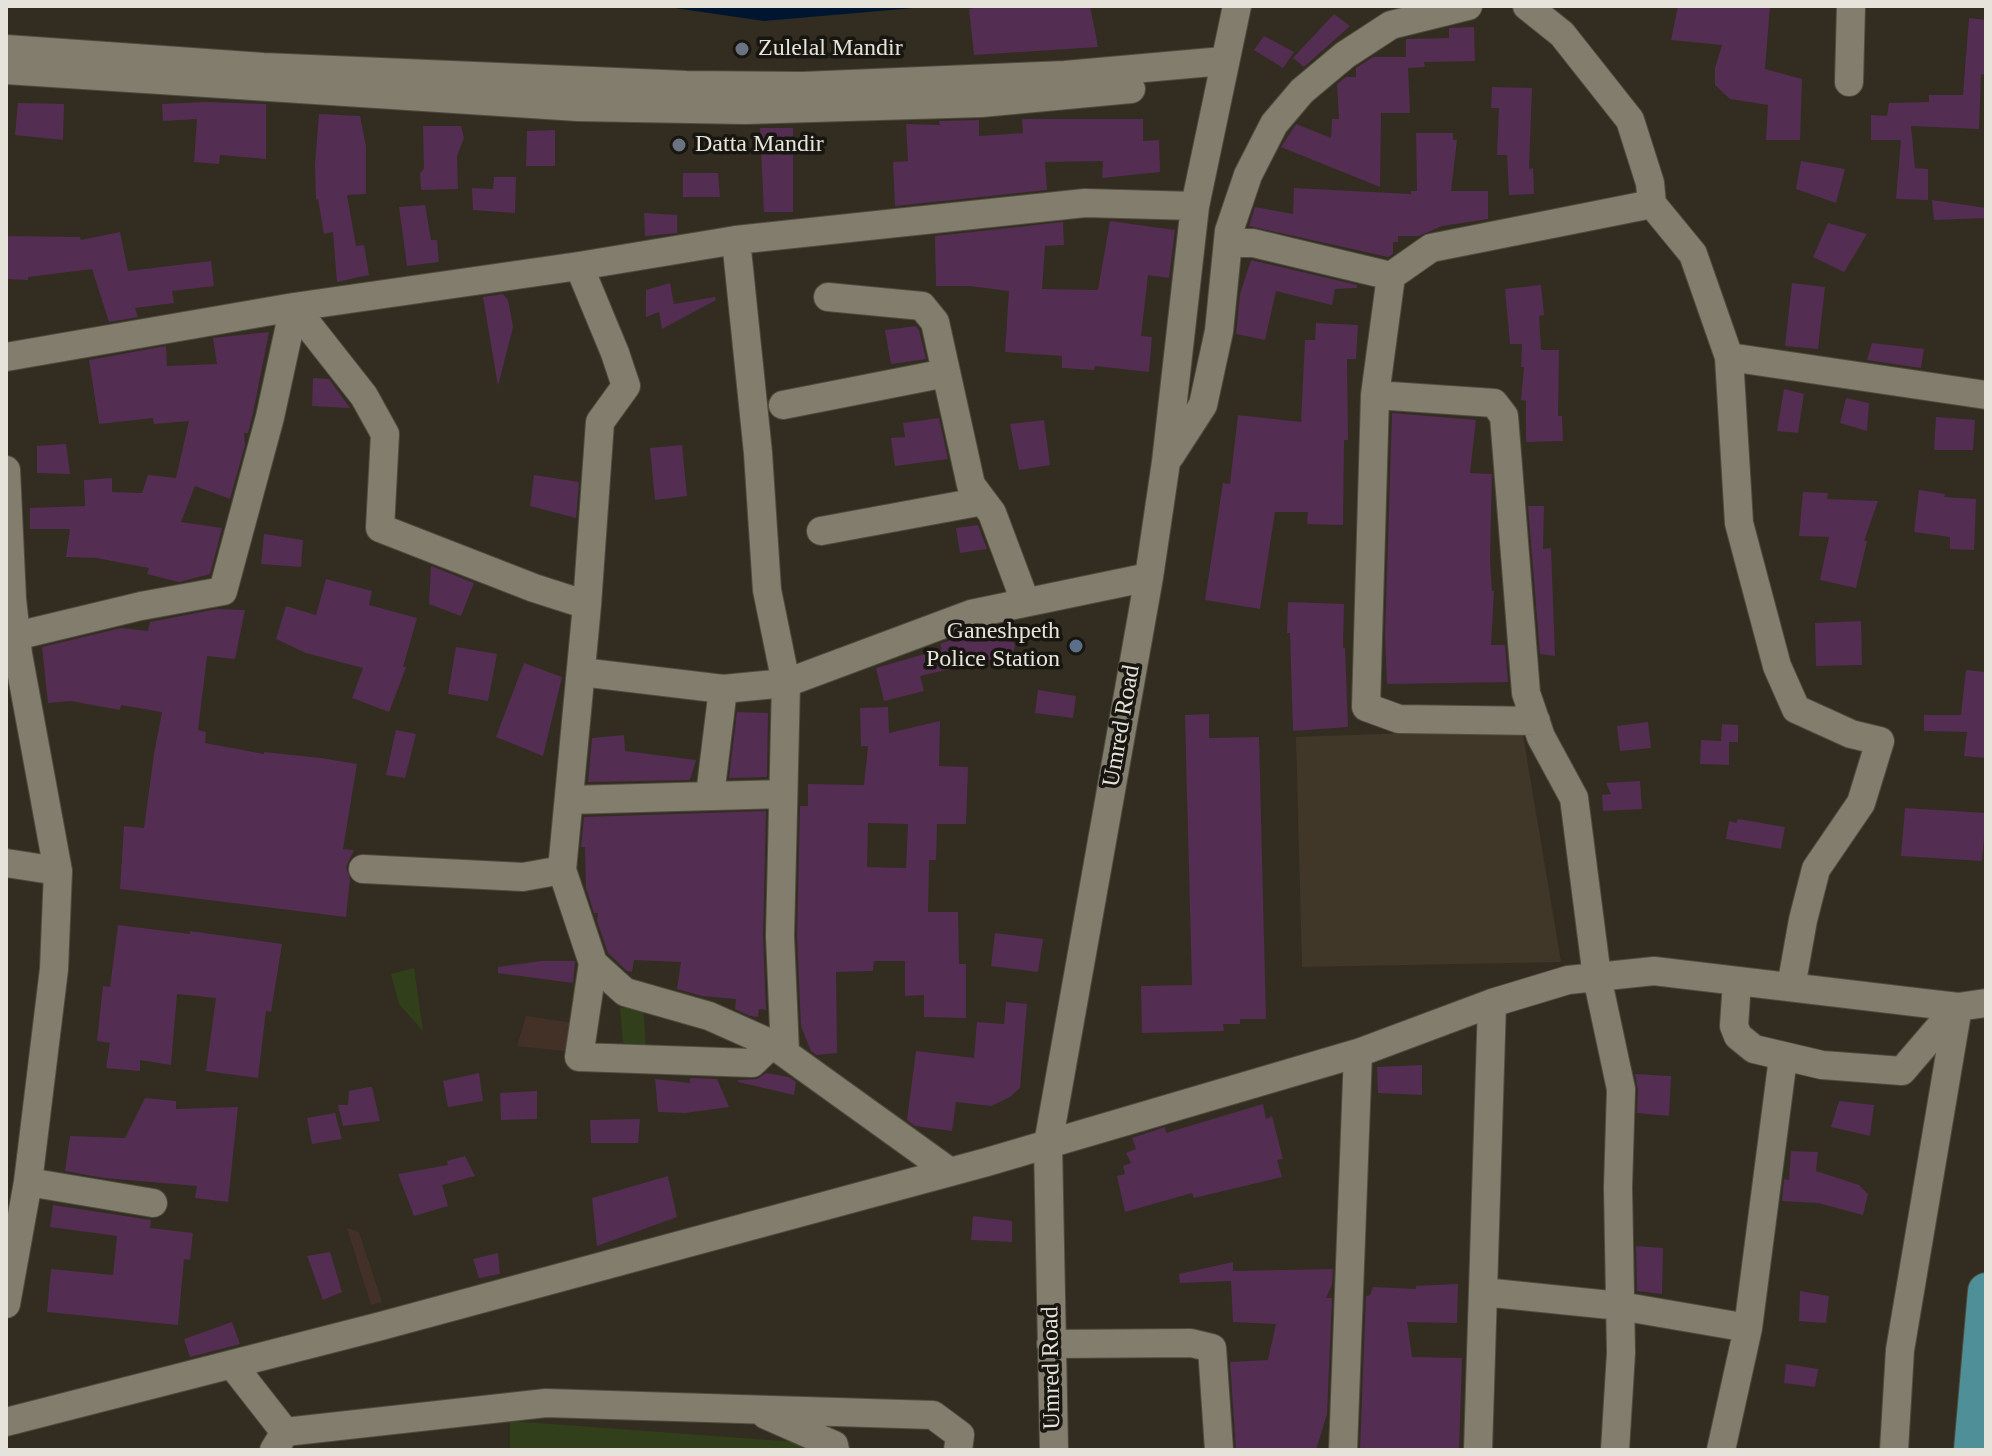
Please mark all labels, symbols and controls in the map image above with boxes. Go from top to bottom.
place label: Zulelal Mandir [758,35,903,63]
marker: Zulelal Mandir [733,40,751,58]
place label: Datta Mandir [695,131,824,159]
marker: Datta Mandir [670,136,688,154]
place label: Ganeshpeth Police Station [926,618,1060,674]
marker: Ganeshpeth Police Station [1067,637,1085,655]
street label: Umred Road [1097,663,1147,789]
street label: Umred Road [1037,1306,1067,1430]

